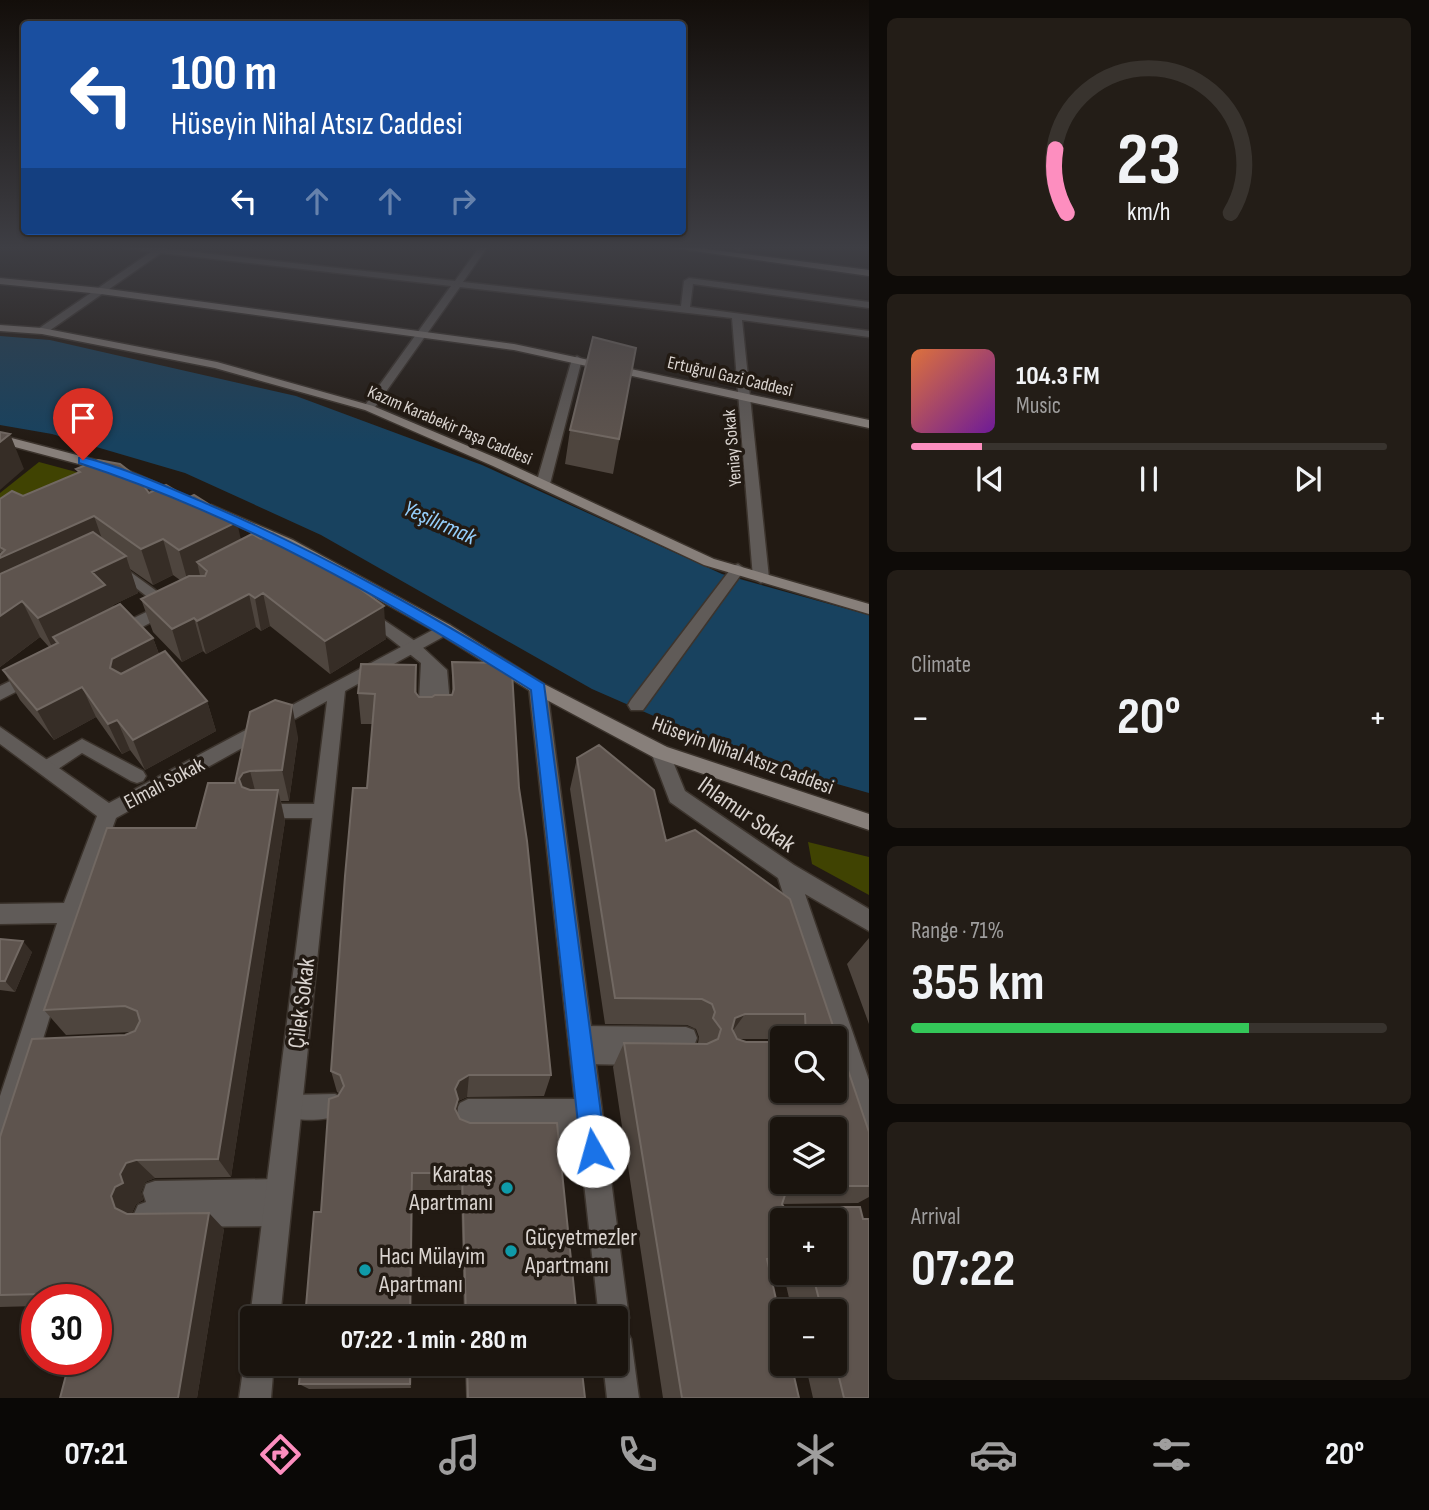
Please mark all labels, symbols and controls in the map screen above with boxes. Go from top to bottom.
text: 100 m [171,45,277,104]
icon: left [56,49,147,140]
text: Hüseyin Nihal Atsız Caddesi [171,105,463,144]
text: 23 [1117,117,1181,205]
icon: left [225,182,263,220]
icon: ahead [298,182,336,220]
icon: ahead [371,182,409,220]
icon: right [444,182,482,220]
text: km/h [1127,197,1171,228]
street label: Ertuğrul Gazi Caddesi [665,352,795,401]
text: 104.3 FM [1016,361,1100,392]
street label: Kazım Karabekir Paşa Caddesi [364,381,535,470]
pin [53,388,113,460]
text: Music [1016,392,1061,420]
icon: arrive [64,399,102,437]
street label: Yeniay Sokak [719,408,746,487]
icon: previous [971,460,1009,498]
icon: pause [1130,460,1168,498]
icon: next [1289,460,1327,498]
water label: Yeşilırmak [399,495,482,552]
text: Climate [911,651,971,679]
text: 20° [1117,686,1181,749]
text: − [911,696,930,741]
text: + [1368,696,1387,741]
street label: Hüseyin Nihal Atsız Caddesi [649,711,837,800]
street label: Elmalı Sokak [120,752,209,815]
street label: Ihlamur Sokak [692,770,801,859]
text: Range · 71% [911,917,1004,945]
text: 355 km [911,952,1045,1015]
street label: Çilek Sokak [282,956,321,1050]
map controls [770,1026,847,1376]
button: search [770,1026,847,1103]
position arrow [556,1114,630,1188]
button: layers [770,1117,847,1194]
place label: Karataş Apartmanı [408,1160,493,1217]
marker: Karataş Apartmanı [499,1180,515,1196]
text: Arrival [911,1203,960,1231]
button: + [770,1208,847,1285]
place label: Güçyetmezler Apartmanı [524,1223,637,1280]
text: 07:22 [911,1238,1015,1301]
place label: Hacı Mülayim Apartmanı [378,1242,485,1299]
marker: Güçyetmezler Apartmanı [503,1243,519,1259]
marker: Hacı Mülayim Apartmanı [357,1262,373,1278]
speed limit sign: 30 [21,1284,112,1375]
button: − [770,1299,847,1376]
text: 07:22 · 1 min · 280 m [341,1325,527,1356]
icon: directions [256,1430,305,1479]
icon: music [435,1430,484,1479]
icon: phone [613,1430,662,1479]
icon: climate [791,1430,840,1479]
icon: car [969,1430,1018,1479]
icon: filters [1147,1430,1196,1479]
text: 07:21 [65,1435,127,1474]
text: 20° [1325,1435,1364,1474]

